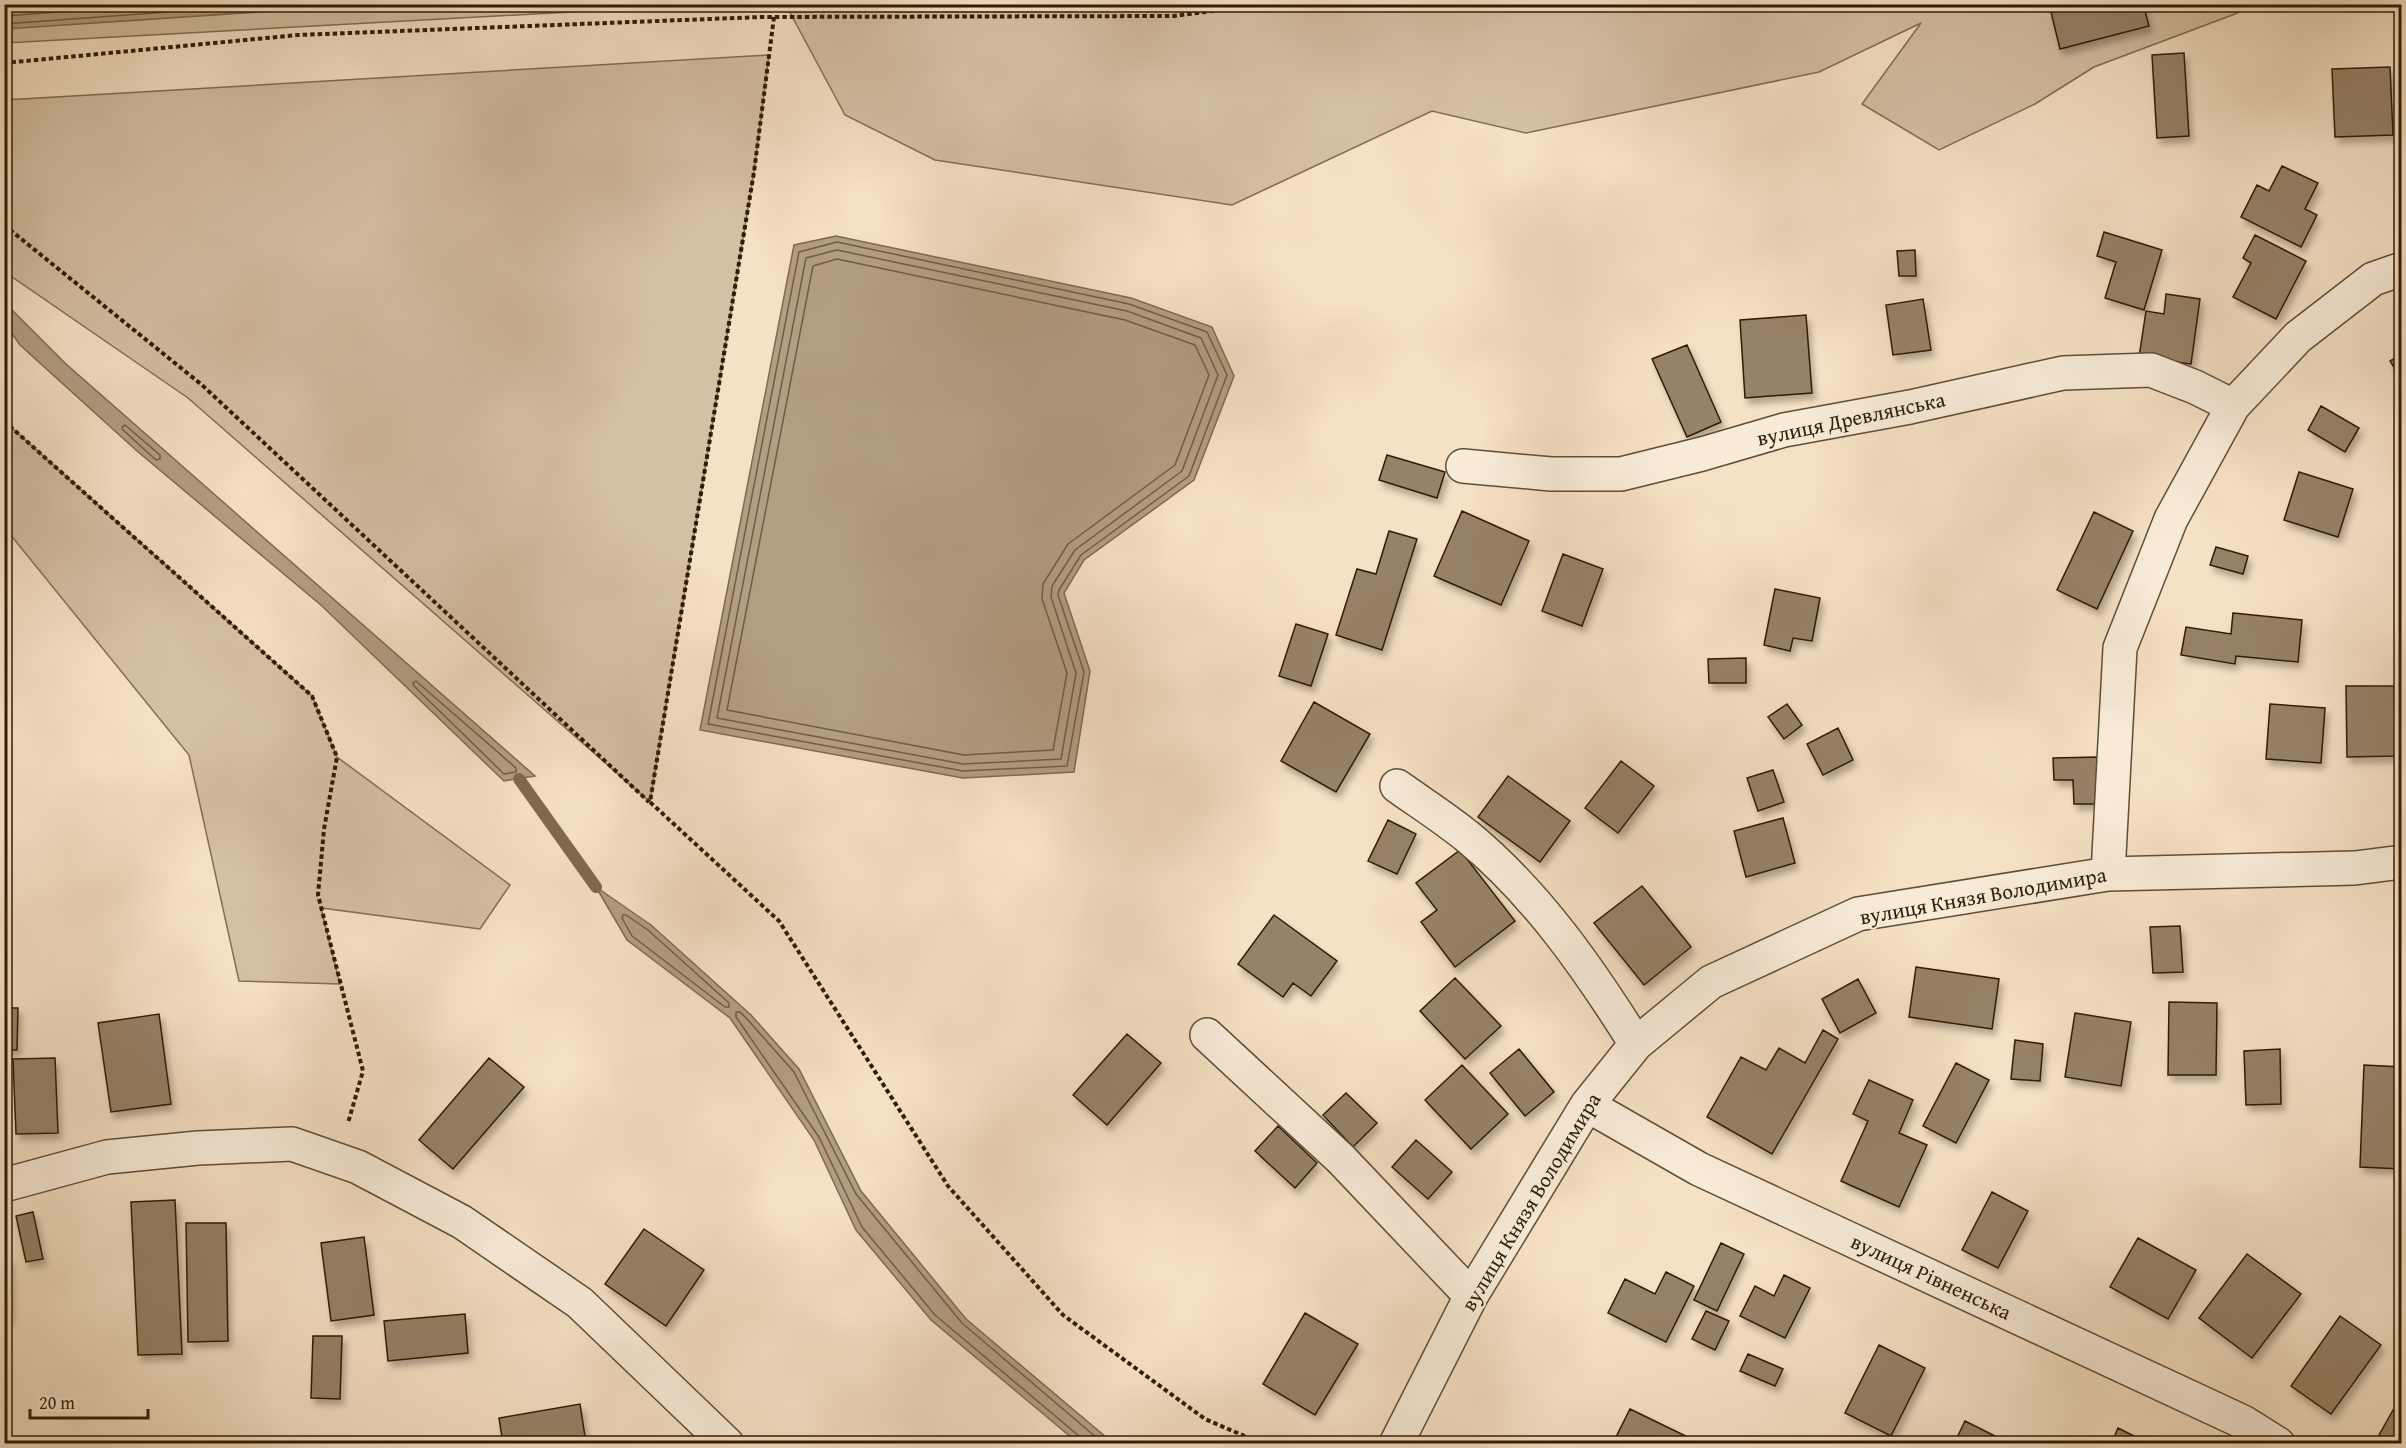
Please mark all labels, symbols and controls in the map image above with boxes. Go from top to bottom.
street label: вулиця Древлянська [1754,383,1948,454]
street label: вулиця Князя Володимира [1857,859,2109,932]
street label: вулиця Князя Володимира [1453,1087,1608,1317]
street label: вулиця Рівненська [1846,1226,2017,1327]
scale bar [30,1382,148,1420]
text: 20 m [39,1389,75,1416]

